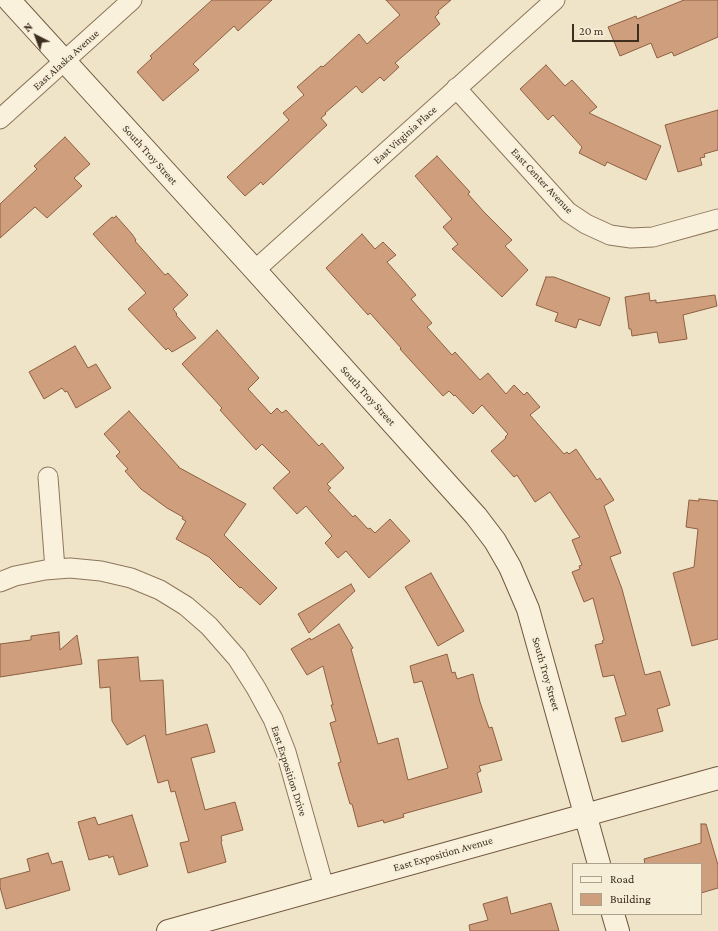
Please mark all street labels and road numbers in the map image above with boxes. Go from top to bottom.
street label: East Alaska Avenue [30,27,102,93]
street label: East Virginia Place [371,103,439,167]
street label: South Troy Street [120,122,180,188]
street label: East Center Avenue [508,145,576,217]
street label: South Troy Street [338,363,398,429]
street label: South Troy Street [529,636,563,712]
street label: East Exposition Drive [268,724,310,818]
street label: East Exposition Avenue [392,833,494,875]

